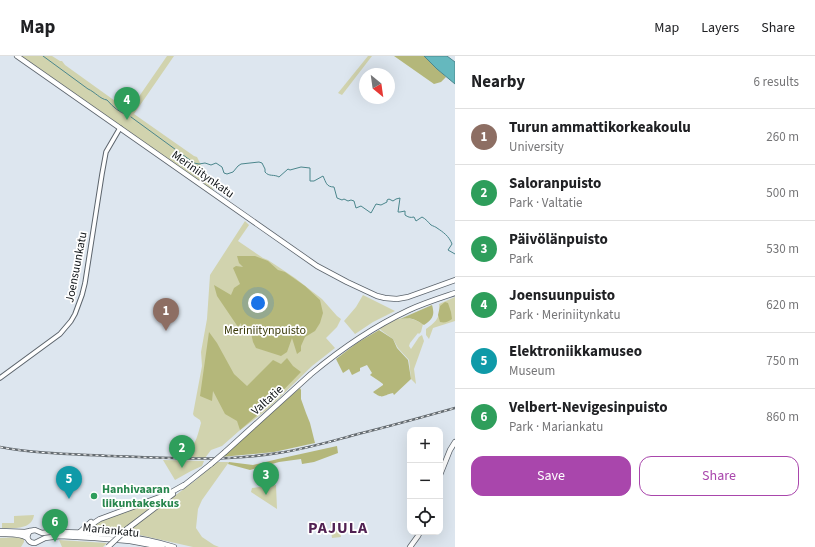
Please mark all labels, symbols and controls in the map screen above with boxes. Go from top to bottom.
text: Map [20,14,55,41]
text: Map [654,18,679,38]
text: Layers [701,18,739,38]
text: Share [761,18,795,38]
north arrow [359,68,395,104]
text: Nearby [471,70,525,94]
text: 6 results [754,73,799,91]
pin: 4 [114,87,140,120]
text: Turun ammattikorkeakoulu [509,117,691,138]
text: 1 [481,128,487,146]
text: 260 m [766,128,799,146]
text: University [509,138,564,156]
street label: Meriniitynkatu [168,147,237,202]
text: Saloranpuisto [509,173,601,194]
text: 2 [481,184,487,202]
text: 500 m [766,184,799,202]
text: Park · Valtatie [509,194,583,212]
text: Päivölänpuisto [509,229,608,250]
street label: Joensuunkatu [61,230,92,304]
text: 3 [481,240,487,258]
text: 530 m [766,240,799,258]
text: Park [509,250,533,268]
text: Joensuunpuisto [509,285,615,306]
your location [248,293,268,313]
text: 4 [481,296,487,314]
text: 620 m [766,296,799,314]
pin: 1 [153,298,179,331]
text: Park · Meriniitynkatu [509,306,621,324]
park label: Meriniitynpuisto [224,322,306,339]
text: Elektroniikkamuseo [509,341,642,362]
text: 5 [481,352,487,370]
text: 750 m [766,352,799,370]
text: Museum [509,362,555,380]
street label: Valtatie [248,381,287,419]
text: Velbert-Nevigesinpuisto [509,397,668,418]
text: 6 [481,408,487,426]
text: 860 m [766,408,799,426]
text: Park · Mariankatu [509,418,603,436]
map controls [407,427,443,535]
button: + [407,427,443,463]
pin: 2 [169,435,195,468]
button: Save [471,456,631,496]
button: Share [639,456,799,496]
pin: 3 [253,462,279,495]
button: − [407,463,443,499]
pin: 5 [56,466,82,499]
place label: Hanhivaaran liikuntakeskus [102,481,179,512]
marker: Hanhivaaran liikuntakeskus [89,491,99,501]
button: locate [407,499,443,535]
pin: 6 [42,509,68,542]
district label: PAJULA [308,517,368,539]
street label: Mariankatu [82,519,140,542]

